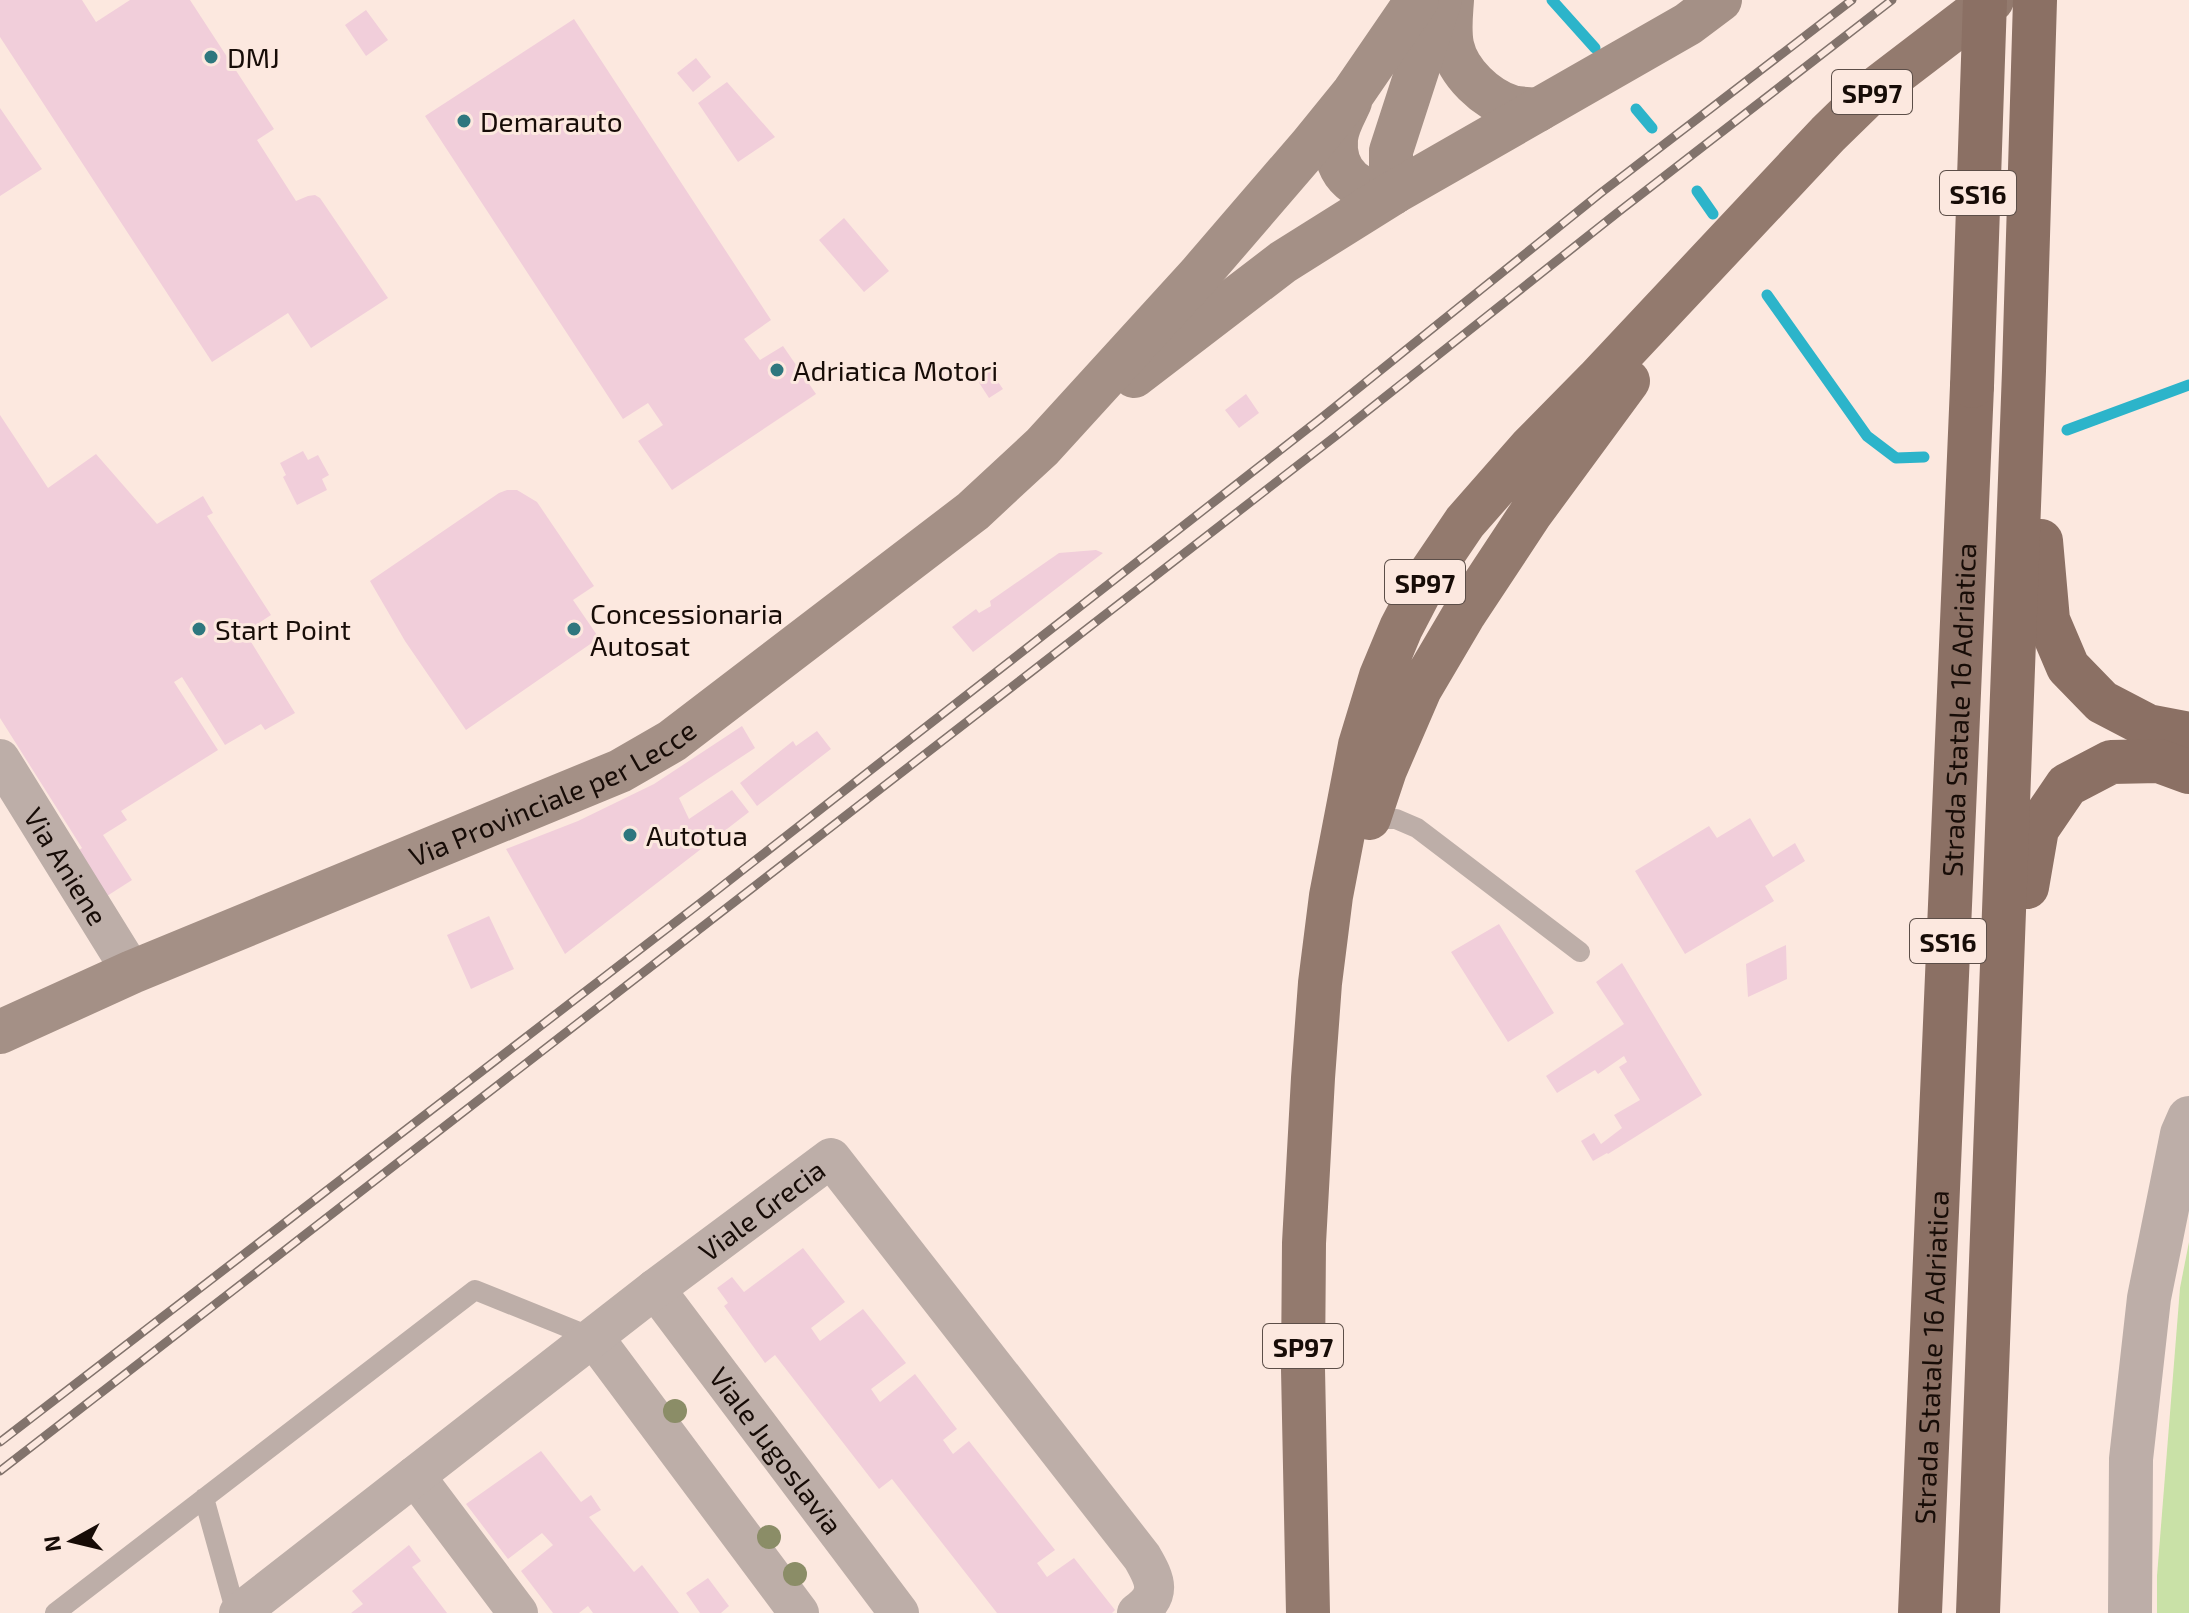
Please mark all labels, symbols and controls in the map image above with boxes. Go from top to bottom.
place label: DMJ [227,40,280,74]
marker: DMJ [202,48,220,66]
road number: SP97 [1832,70,1912,114]
place label: Demarauto [480,104,623,138]
marker: Demarauto [455,112,473,130]
road number: SS16 [1940,171,2016,215]
place label: Adriatica Motori [793,353,998,387]
marker: Adriatica Motori [768,361,786,379]
street label: Strada Statale 16 Adriatica [1934,542,1982,878]
road number: SP97 [1385,560,1465,604]
place label: Concessionaria Autosat [590,596,783,662]
place label: Start Point [215,612,351,646]
marker: Start Point [190,620,208,638]
marker: Concessionaria Autosat [565,620,583,638]
street label: Via Provinciale per Lecce [404,712,702,873]
street label: Via Aniene [17,801,116,931]
place label: Autotua [646,818,748,852]
marker: Autotua [621,826,639,844]
road number: SS16 [1910,919,1986,963]
street label: Viale Grecia [692,1152,831,1268]
street label: Strada Statale 16 Adriatica [1907,1190,1955,1525]
road number: SP97 [1263,1324,1343,1368]
street label: Viale Jugoslavia [703,1360,850,1541]
north arrow [32,1501,112,1581]
text: N [37,1534,65,1554]

